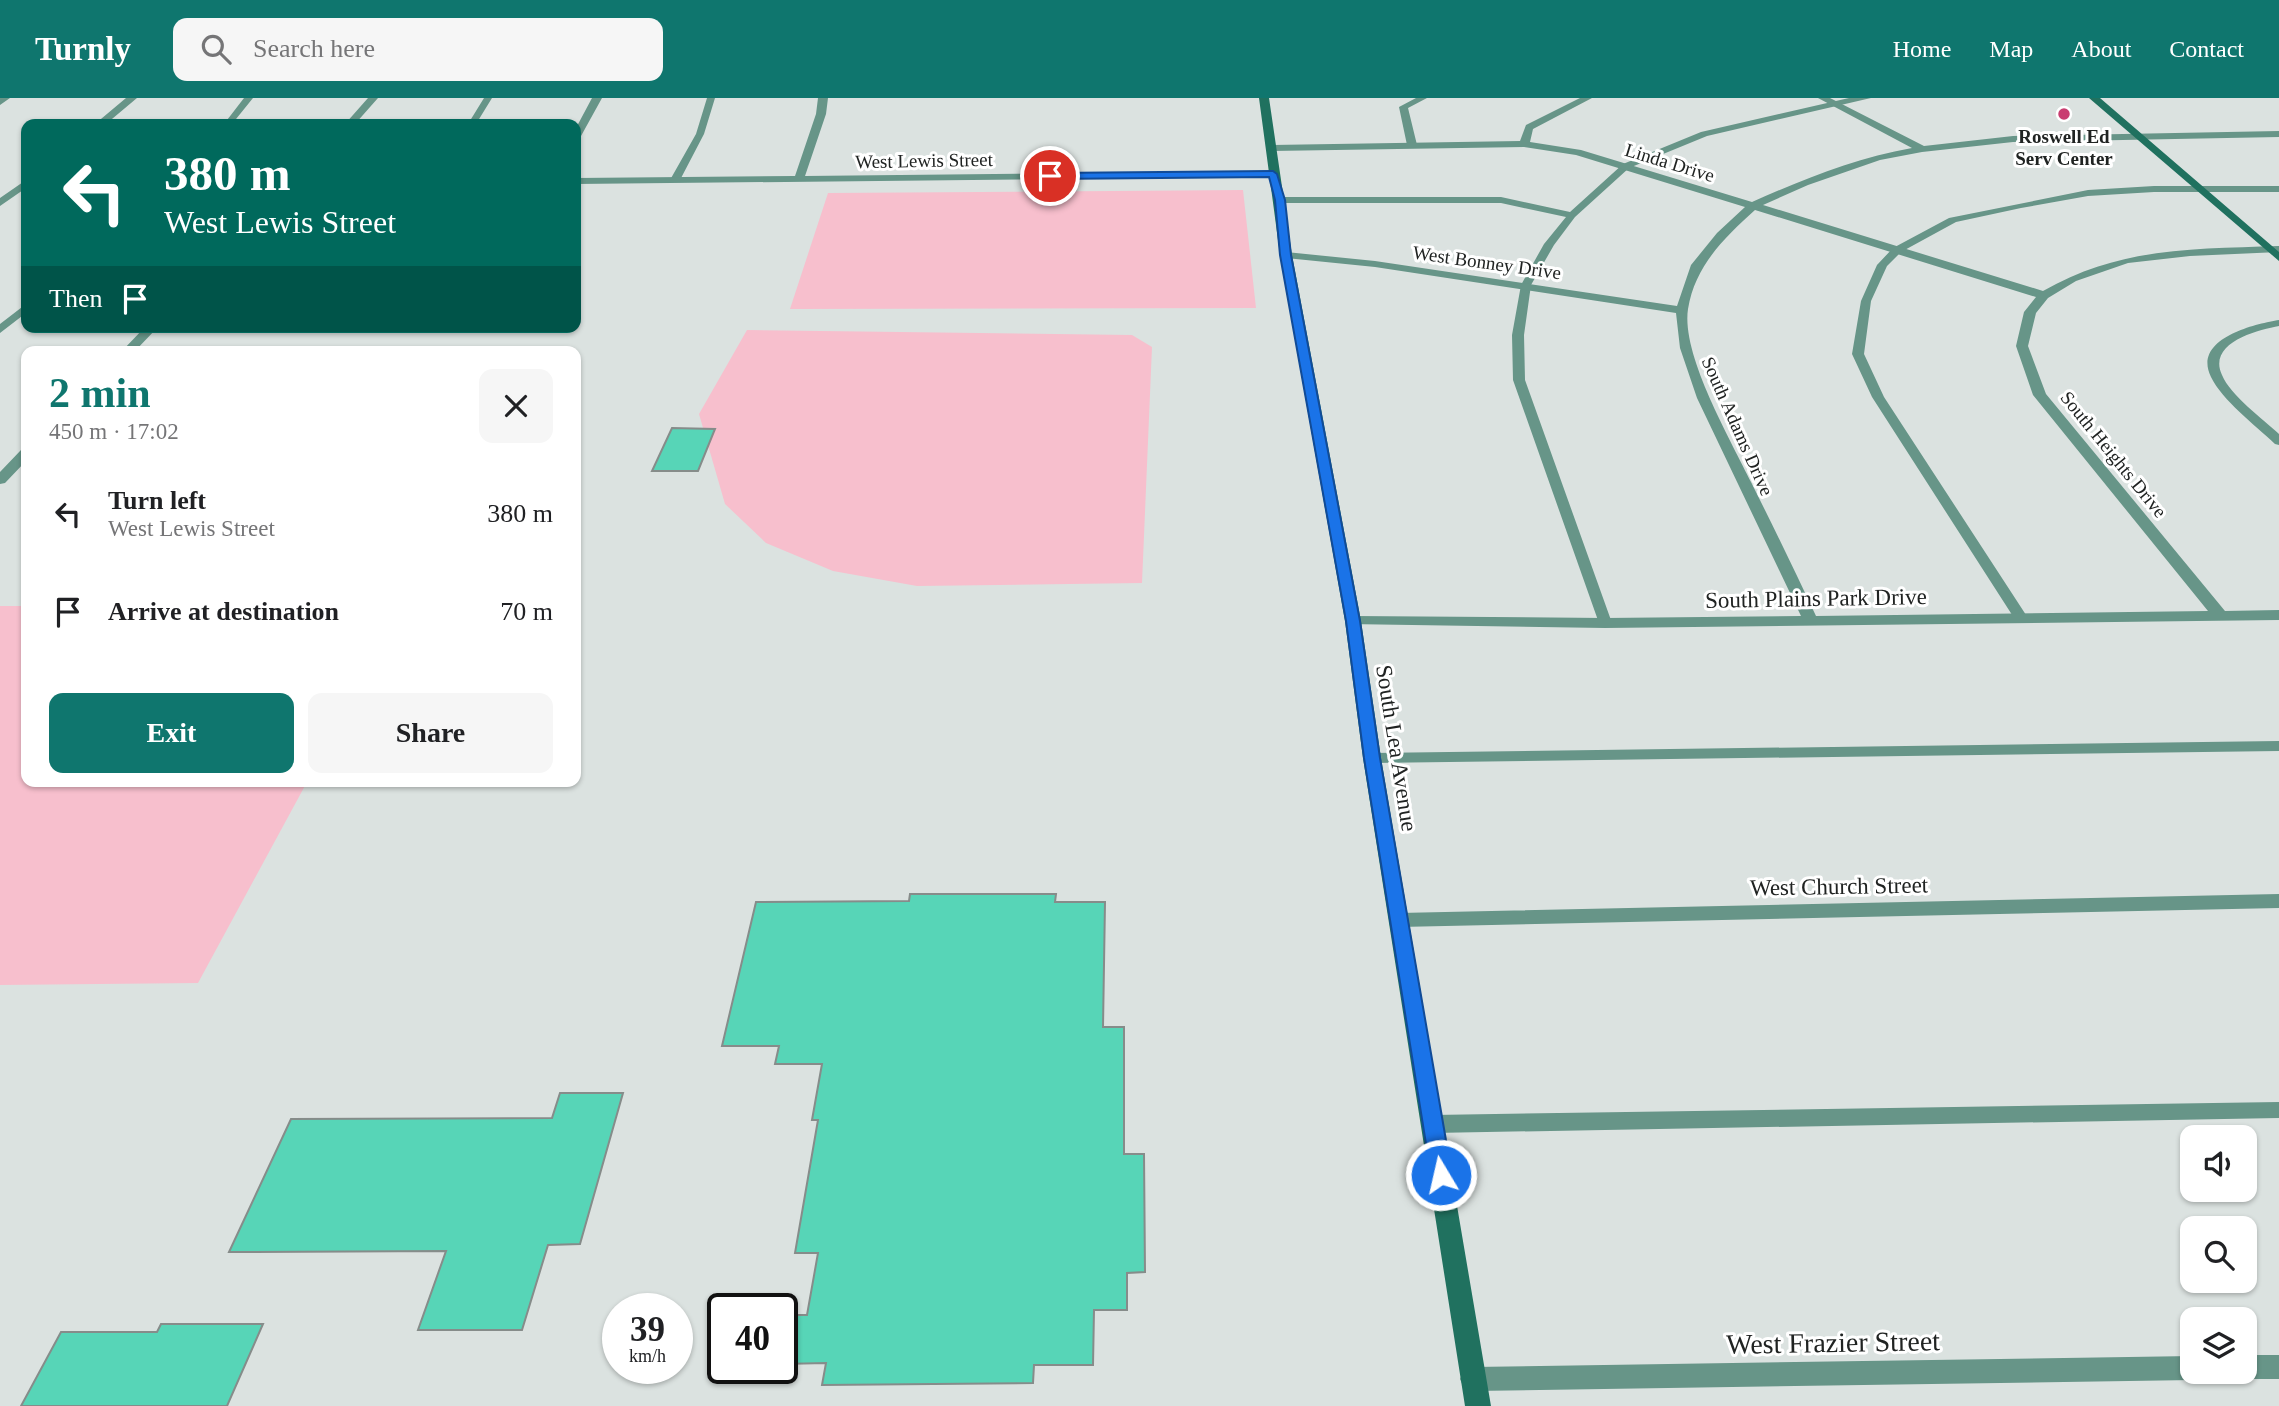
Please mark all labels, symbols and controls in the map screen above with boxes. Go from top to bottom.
search box [173,18,663,81]
icon: search [197,30,235,68]
text: Turnly [35,31,131,67]
text: Search here [253,34,375,63]
text: Home [1893,36,1951,62]
text: Map [1989,36,2033,62]
text: About [2071,36,2131,62]
text: Contact [2169,36,2244,62]
marker: Roswell Ed Serv Center [2056,106,2072,122]
place label: Roswell Ed Serv Center [2015,126,2113,169]
street label: Linda Drive [1623,139,1717,186]
text: 380 m [164,146,291,201]
pin [1020,146,1080,206]
icon: left [49,147,140,238]
street label: West Lewis Street [855,149,994,172]
icon: arrive [1031,157,1069,195]
text: West Lewis Street [164,204,396,240]
street label: West Bonney Drive [1412,242,1562,283]
icon: arrive [116,280,154,318]
text: Then [49,284,102,313]
street label: South Adams Drive [1697,353,1778,499]
button: close [479,369,553,443]
text: 2 min [49,370,151,416]
street label: South Heights Drive [2056,387,2171,522]
text: 450 m · 17:02 [49,419,179,444]
text: Turn left [108,486,206,515]
icon: left [49,495,87,533]
text: 380 m [487,499,553,528]
text: West Lewis Street [108,516,275,541]
street label: South Plains Park Drive [1705,584,1927,613]
icon: arrive [49,593,87,631]
text: Arrive at destination [108,597,339,626]
text: 70 m [500,597,553,626]
street label: South Lea Avenue [1371,663,1422,833]
button: Exit [49,693,294,773]
button: Share [308,693,553,773]
street label: West Church Street [1750,872,1929,901]
map controls [2180,1125,2257,1384]
button: sound [2180,1125,2257,1202]
position arrow [1404,1138,1478,1212]
button: search [2180,1216,2257,1293]
speed limit sign: 40 [707,1293,798,1384]
button: layers [2180,1307,2257,1384]
text: 39 [630,1310,665,1349]
street label: West Frazier Street [1726,1325,1940,1360]
text: km/h [629,1346,666,1366]

